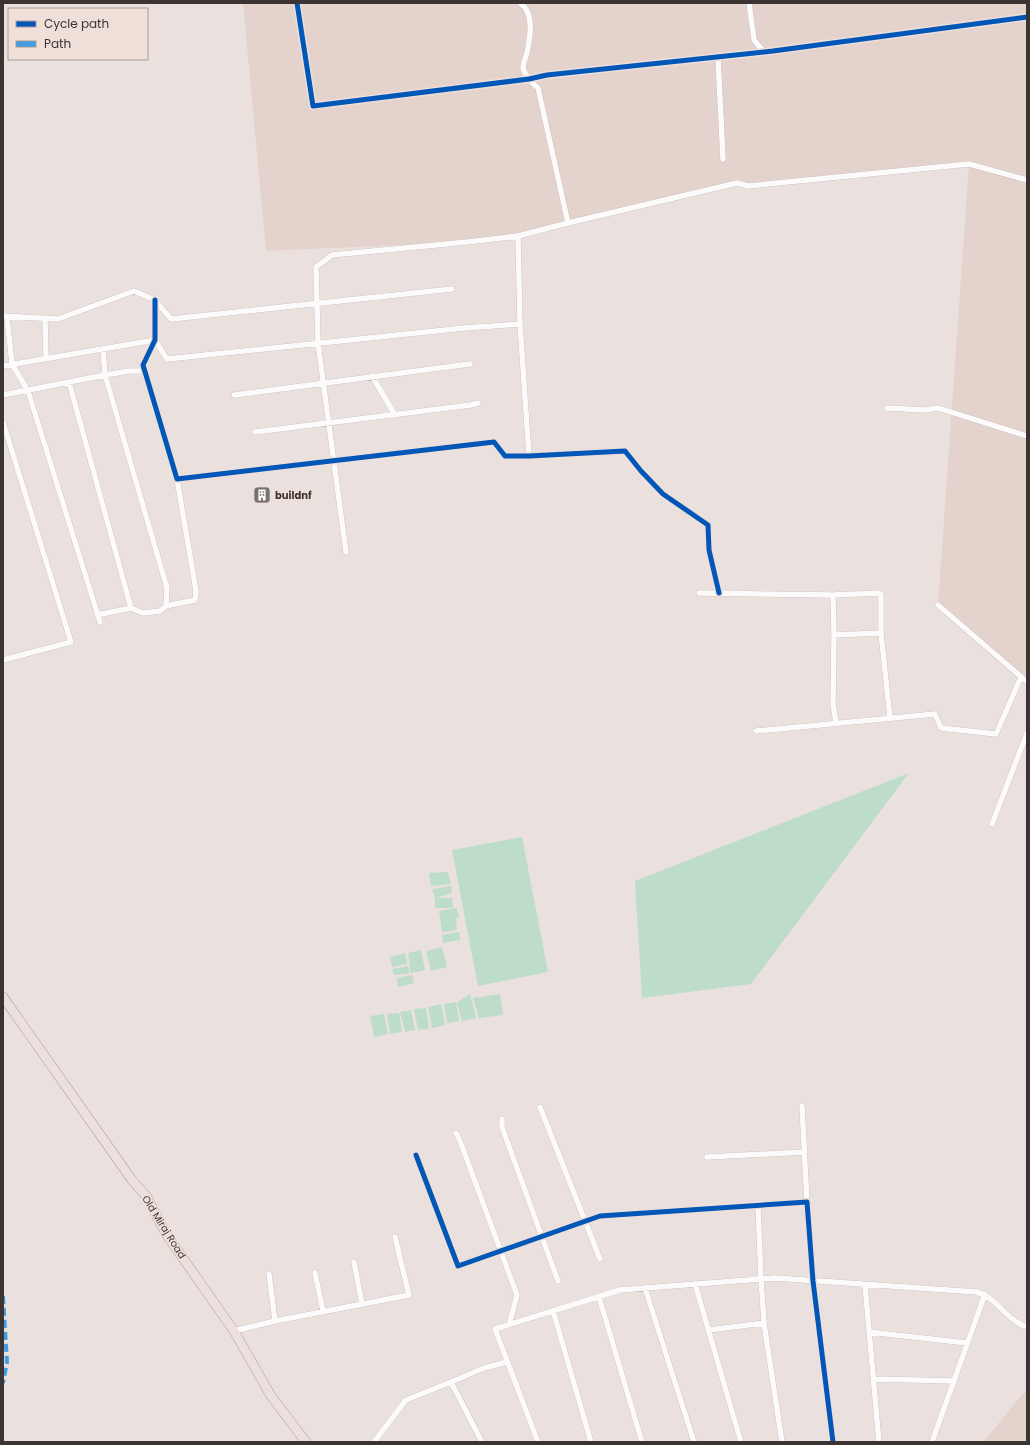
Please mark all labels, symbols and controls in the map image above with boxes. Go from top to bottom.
legend [8,8,148,60]
text: Cycle path [44,15,109,32]
text: Path [44,35,71,52]
building icon: buildnf [252,485,272,505]
place label: buildnf [275,488,312,503]
street label: Old Miraj Road [138,1192,190,1262]

